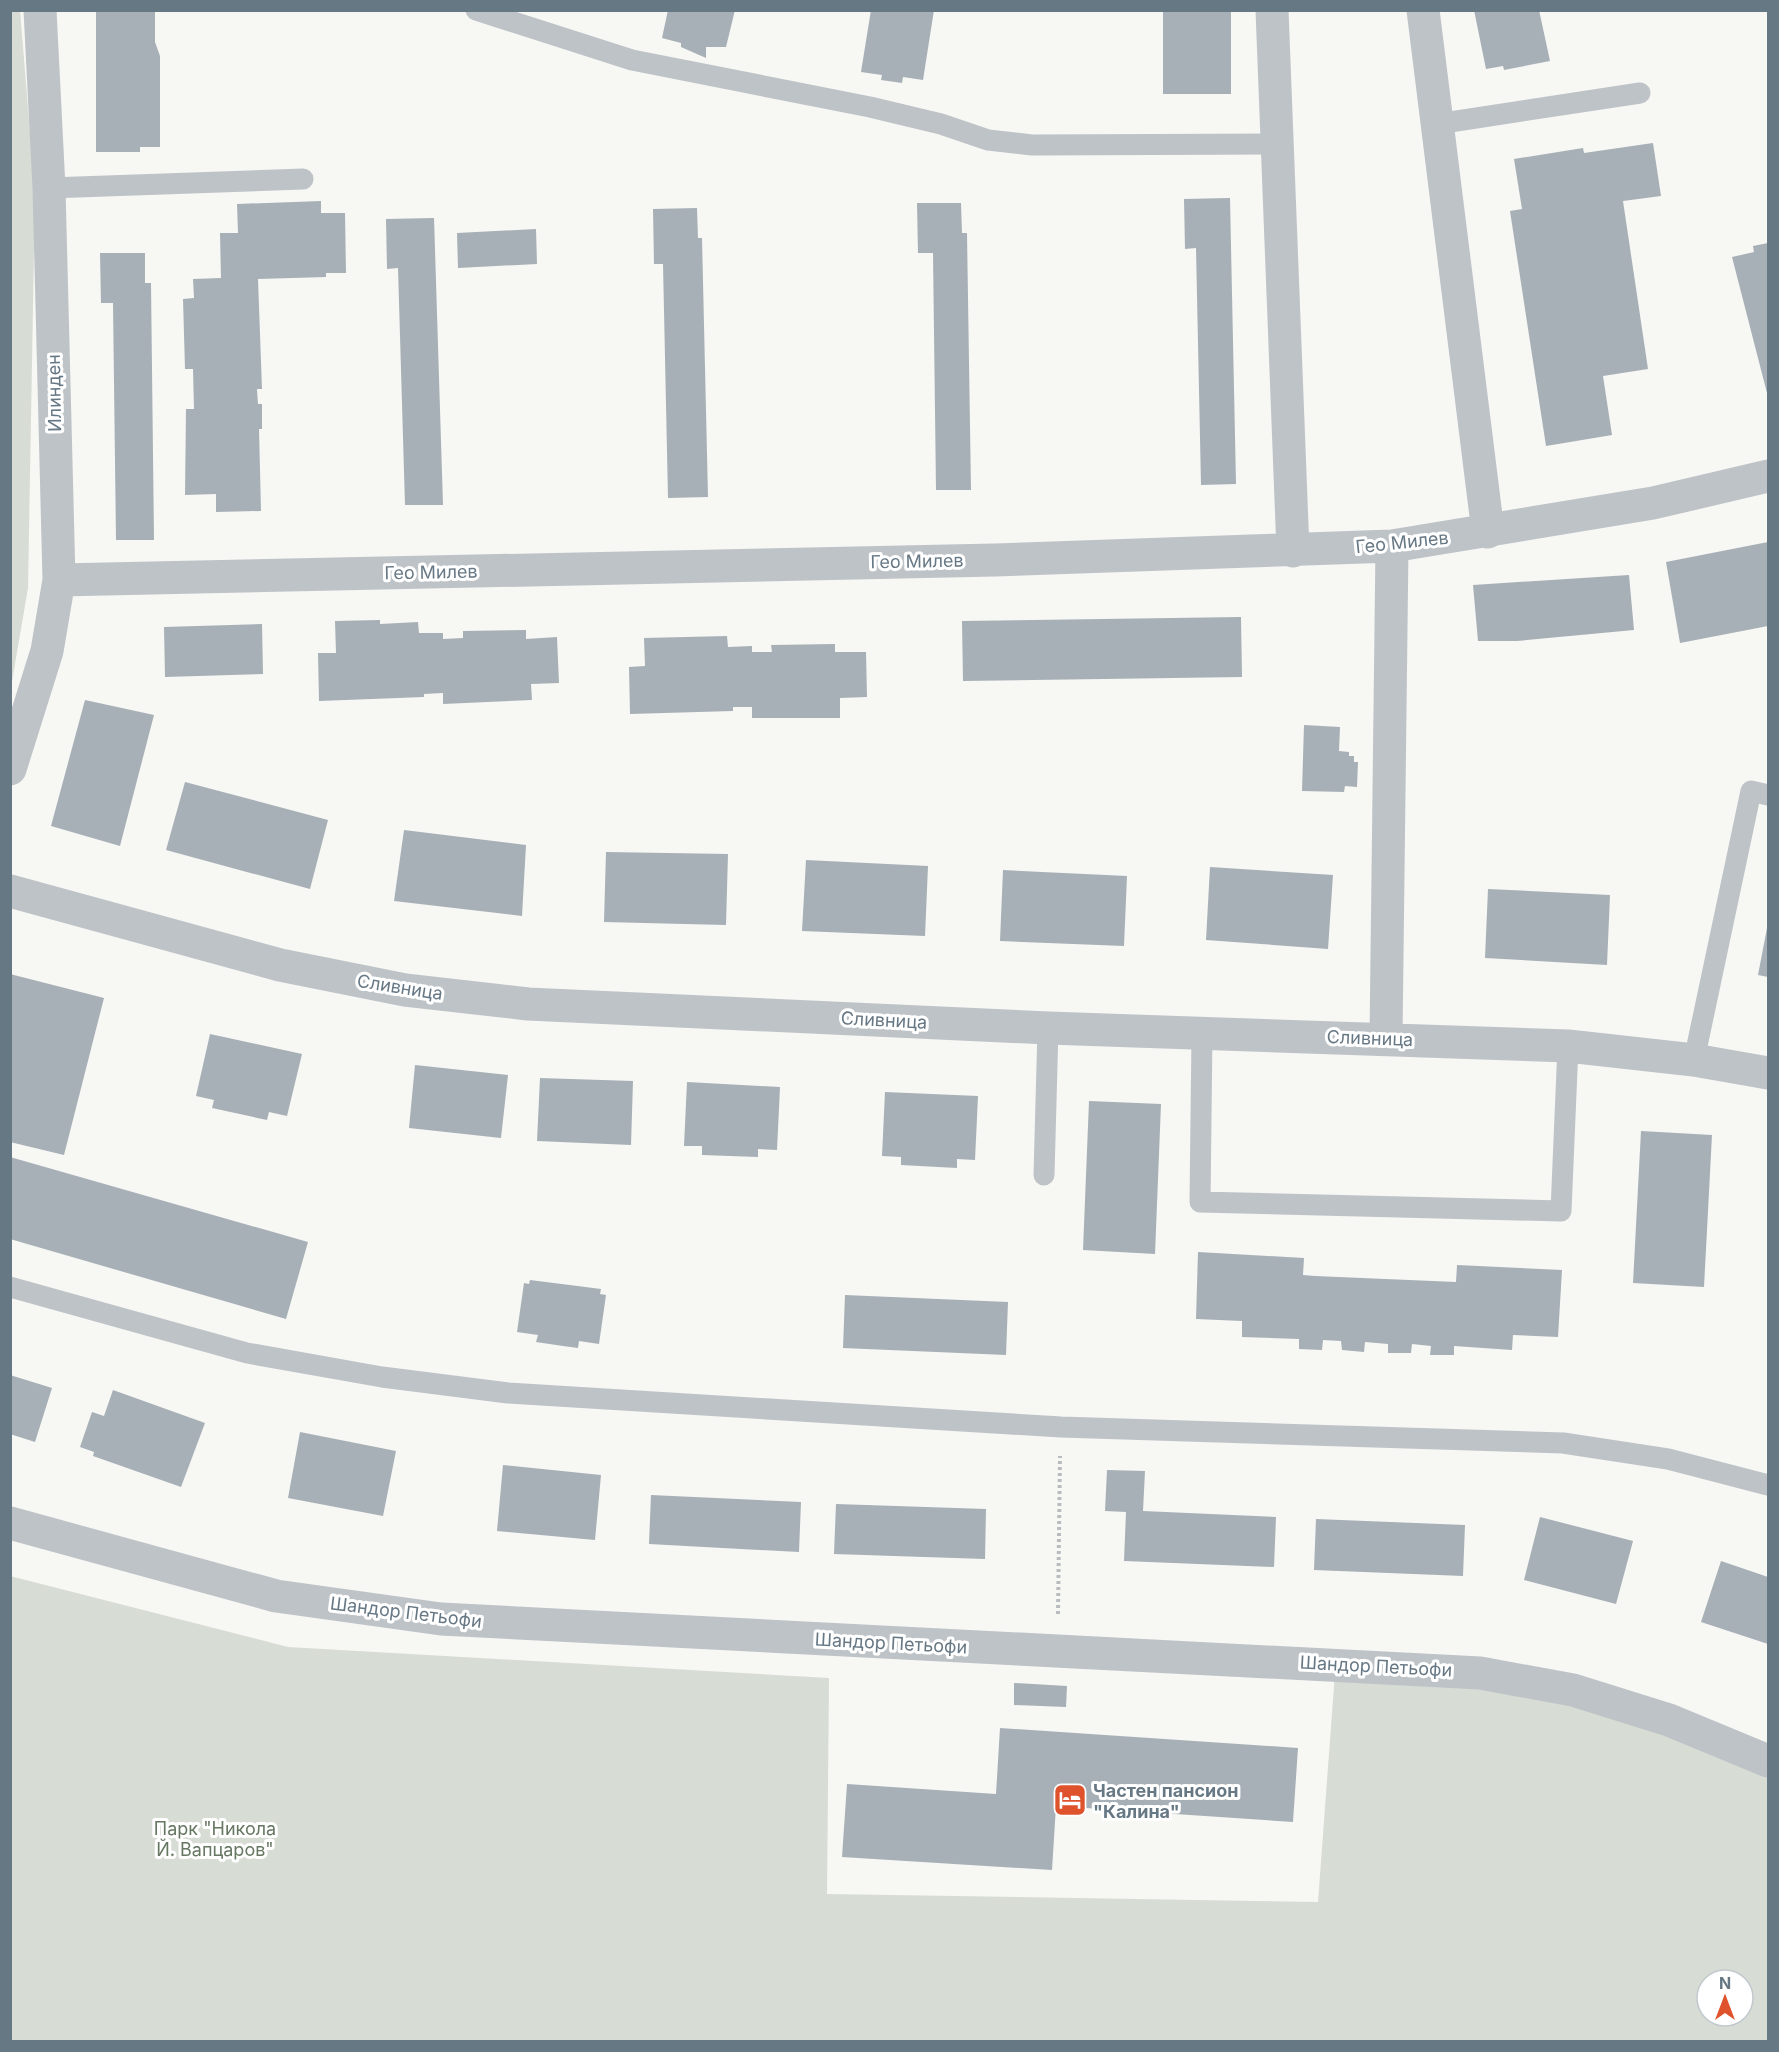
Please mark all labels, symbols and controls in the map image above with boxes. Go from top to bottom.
street label: Илинден [43,354,65,432]
street label: Гео Милев [1355,527,1449,557]
street label: Гео Милев [870,550,964,572]
street label: Гео Милев [384,561,478,583]
street label: Сливница [356,970,444,1004]
street label: Сливница [840,1007,928,1033]
street label: Сливница [1326,1026,1414,1050]
street label: Шандор Петьофи [329,1592,483,1632]
street label: Шандор Петьофи [814,1629,968,1657]
street label: Шандор Петьофи [1299,1652,1453,1680]
place label: Частен пансион "Калина" [1093,1780,1238,1822]
hotel icon: Частен пансион "Калина" [1052,1782,1088,1818]
park label: Парк "Никола Й. Вапцаров" [154,1818,276,1860]
north arrow [1695,1968,1755,2028]
text: N [1719,1973,1731,1993]

